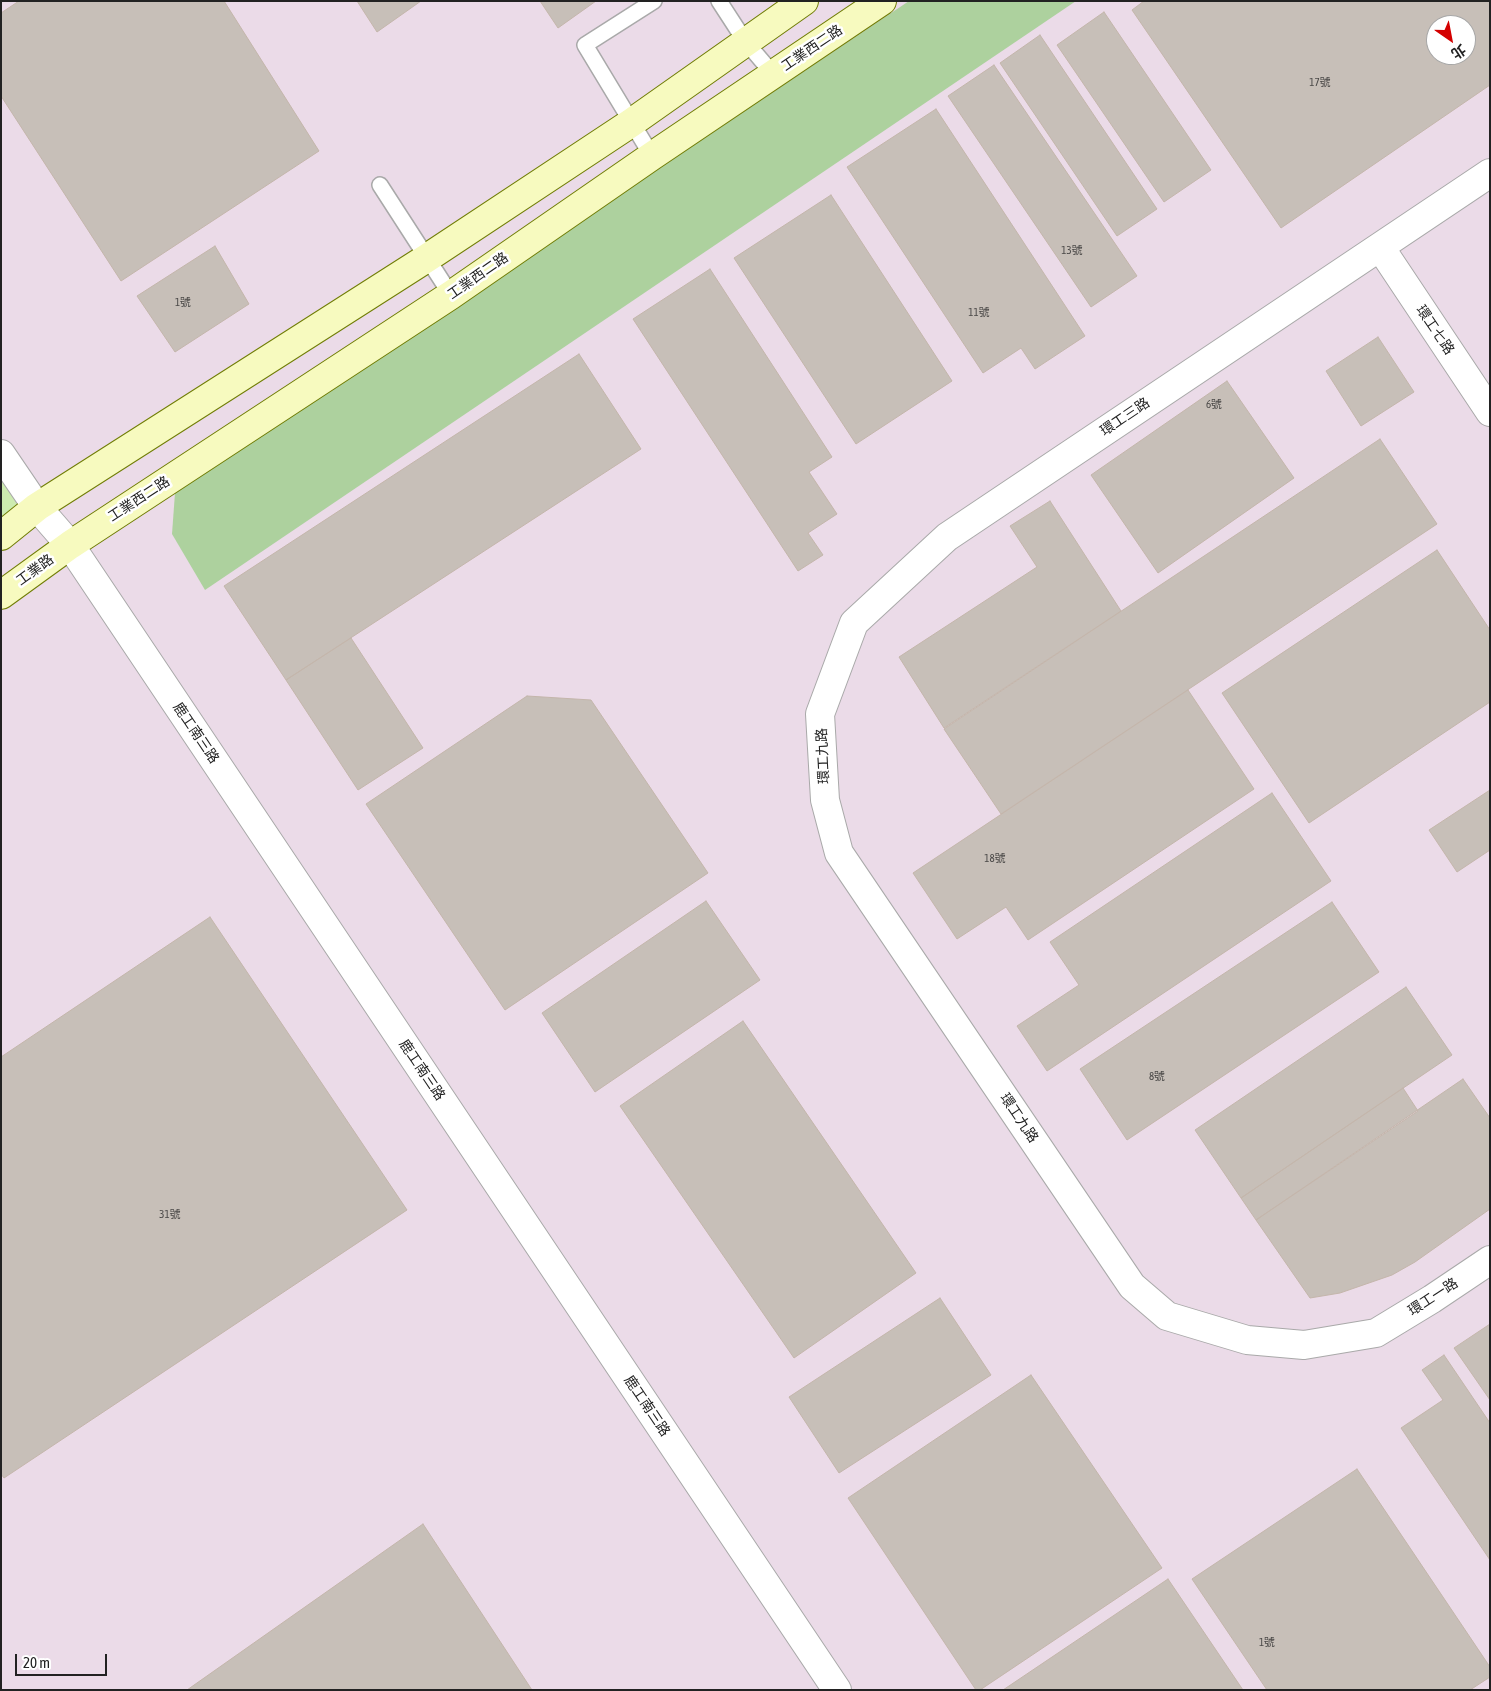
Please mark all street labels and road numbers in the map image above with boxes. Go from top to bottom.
street label: 工業西二路 [778,21,846,75]
street label: 工業西二路 [445,249,511,303]
street label: 環工七路 [1412,302,1458,358]
street label: 環工三路 [1097,394,1153,440]
street label: 工業西二路 [105,473,173,525]
street label: 工業路 [13,551,57,589]
street label: 鹿工南三路 [169,699,223,767]
street label: 環工九路 [813,728,833,784]
street label: 鹿工南三路 [395,1036,449,1104]
street label: 環工九路 [996,1090,1042,1146]
street label: 環工一路 [1405,1275,1461,1319]
street label: 鹿工南三路 [620,1372,674,1440]

